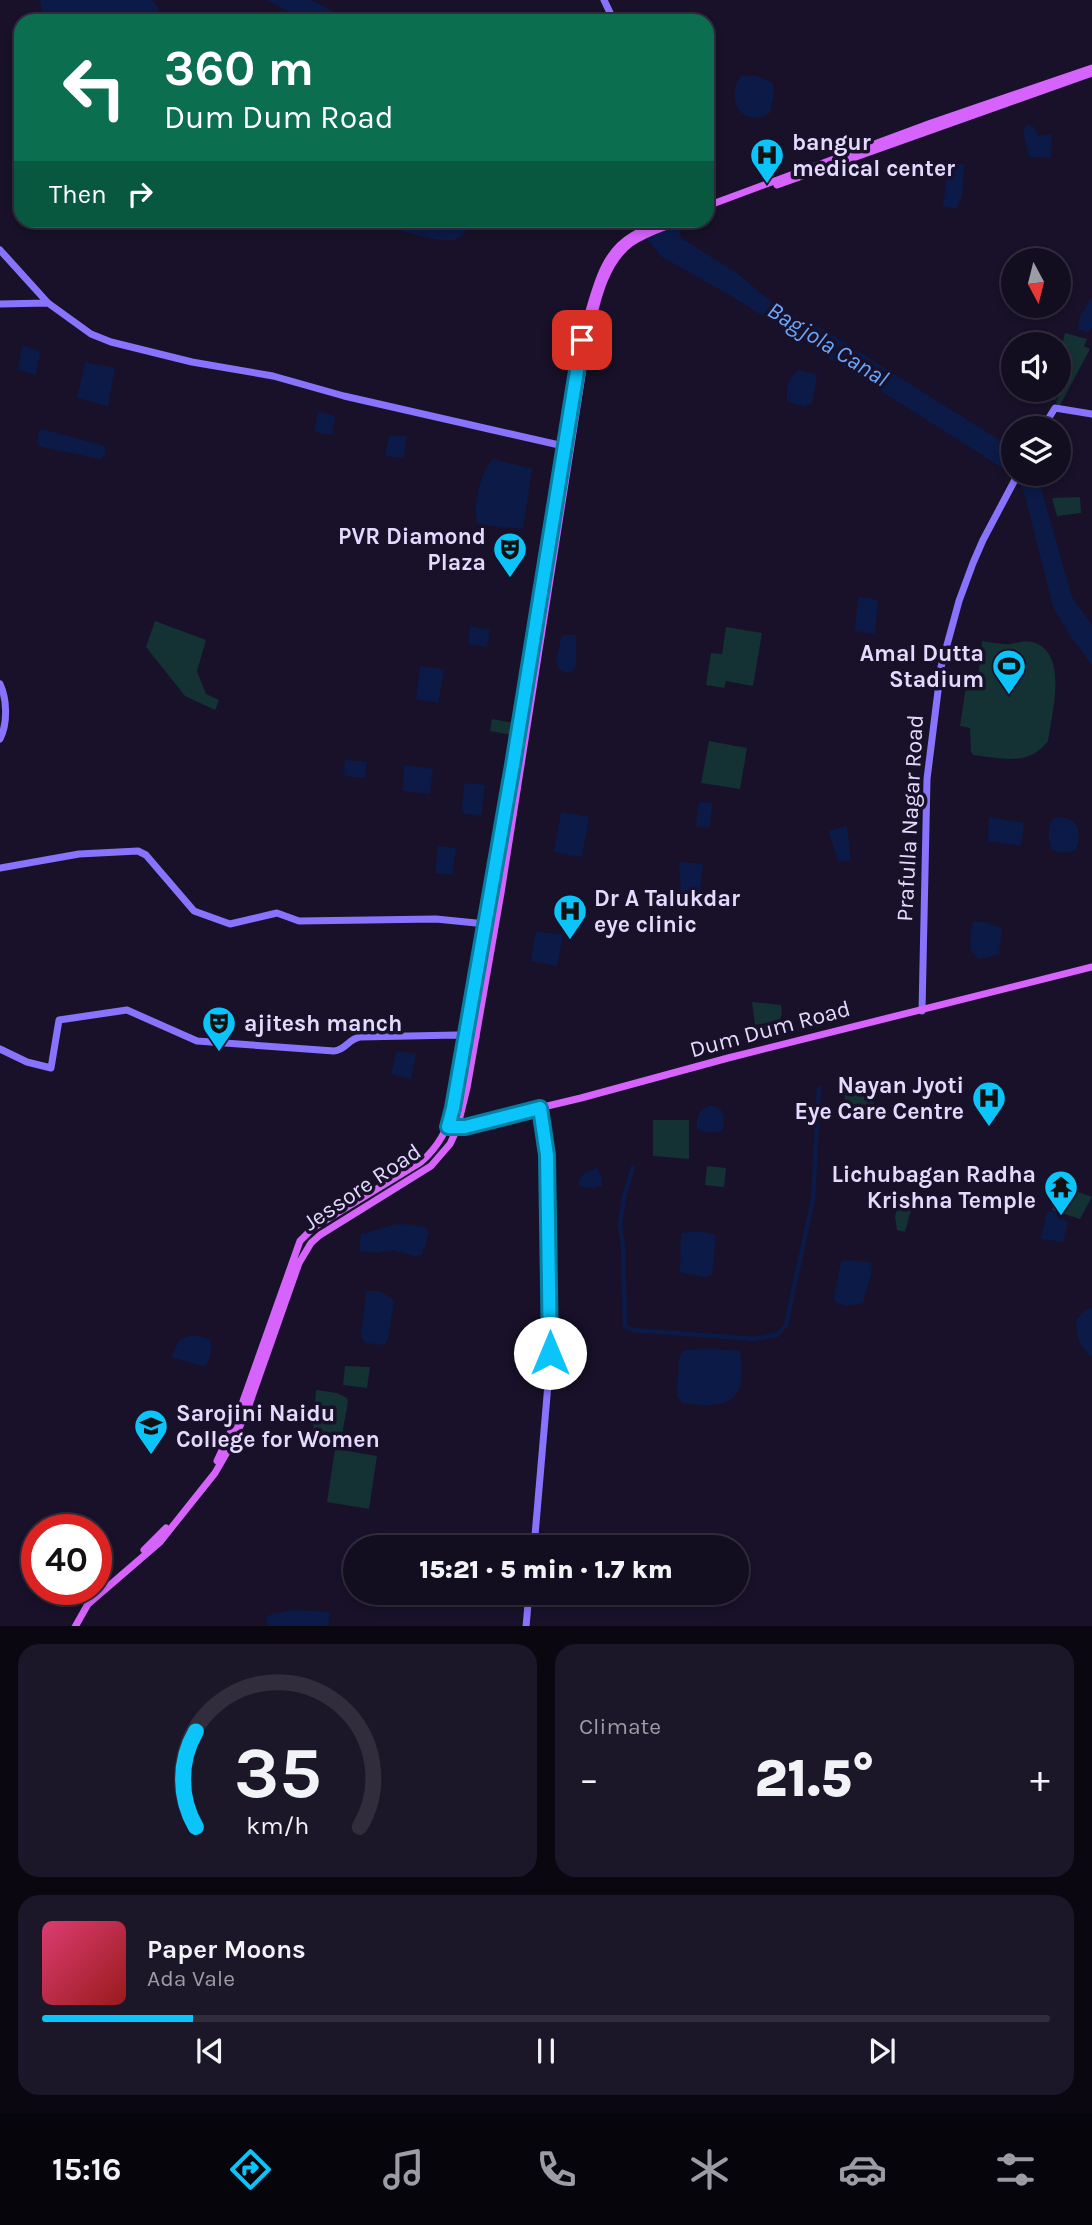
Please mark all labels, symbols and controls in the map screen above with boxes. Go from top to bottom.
text: 360 m [164,40,314,97]
icon: left [49,42,140,133]
text: Dum Dum Road [164,99,394,136]
place label: bangur medical center [792,129,955,182]
hospital icon: bangur medical center [748,136,786,185]
icon: right [121,175,159,213]
text: Then [49,179,107,210]
north arrow [1001,248,1071,318]
map controls [1001,248,1071,486]
water label: Bagjola Canal [762,296,894,392]
pin [552,310,612,370]
icon: arrive [563,321,601,359]
button: sound [1001,332,1071,402]
button: layers [1001,416,1071,486]
place label: PVR Diamond Plaza [338,523,486,576]
theatre icon: PVR Diamond Plaza [491,530,529,579]
place label: Amal Dutta Stadium [860,640,984,693]
sports icon: Amal Dutta Stadium [990,647,1028,696]
street label: Prafulla Nagar Road [891,714,929,922]
place label: Dr A Talukdar eye clinic [594,885,740,938]
hospital icon: Dr A Talukdar eye clinic [551,892,589,941]
street label: Dum Dum Road [687,995,853,1063]
theatre icon: ajitesh manch [200,1004,238,1053]
place label: ajitesh manch [244,1010,402,1037]
place label: Nayan Jyoti Eye Care Centre [794,1072,964,1125]
hospital icon: Nayan Jyoti Eye Care Centre [970,1079,1008,1128]
street label: Jessore Road [298,1138,426,1236]
place label: Lichubagan Radha Krishna Temple [831,1161,1036,1214]
temple icon: Lichubagan Radha Krishna Temple [1042,1168,1080,1217]
position arrow [513,1316,587,1390]
place label: Sarojini Naidu College for Women [176,1400,380,1453]
school or university icon: Sarojini Naidu College for Women [132,1407,170,1456]
speed limit sign: 40 [21,1514,112,1605]
text: 15:21 · 5 min · 1.7 km [419,1554,673,1585]
text: Climate [579,1713,661,1740]
text: 35 [234,1730,321,1815]
text: 21.5° [754,1748,875,1809]
text: − [579,1757,599,1802]
text: + [1030,1757,1050,1802]
text: km/h [246,1810,309,1839]
text: Paper Moons [147,1934,306,1965]
text: Ada Vale [147,1965,235,1992]
icon: previous [191,2032,229,2070]
icon: pause [527,2032,565,2070]
icon: next [863,2032,901,2070]
icon: directions [226,2145,275,2194]
icon: music [379,2145,428,2194]
icon: phone [532,2145,581,2194]
icon: climate [685,2145,734,2194]
icon: car [838,2145,887,2194]
icon: filters [991,2145,1040,2194]
text: 15:16 [52,2151,122,2188]

